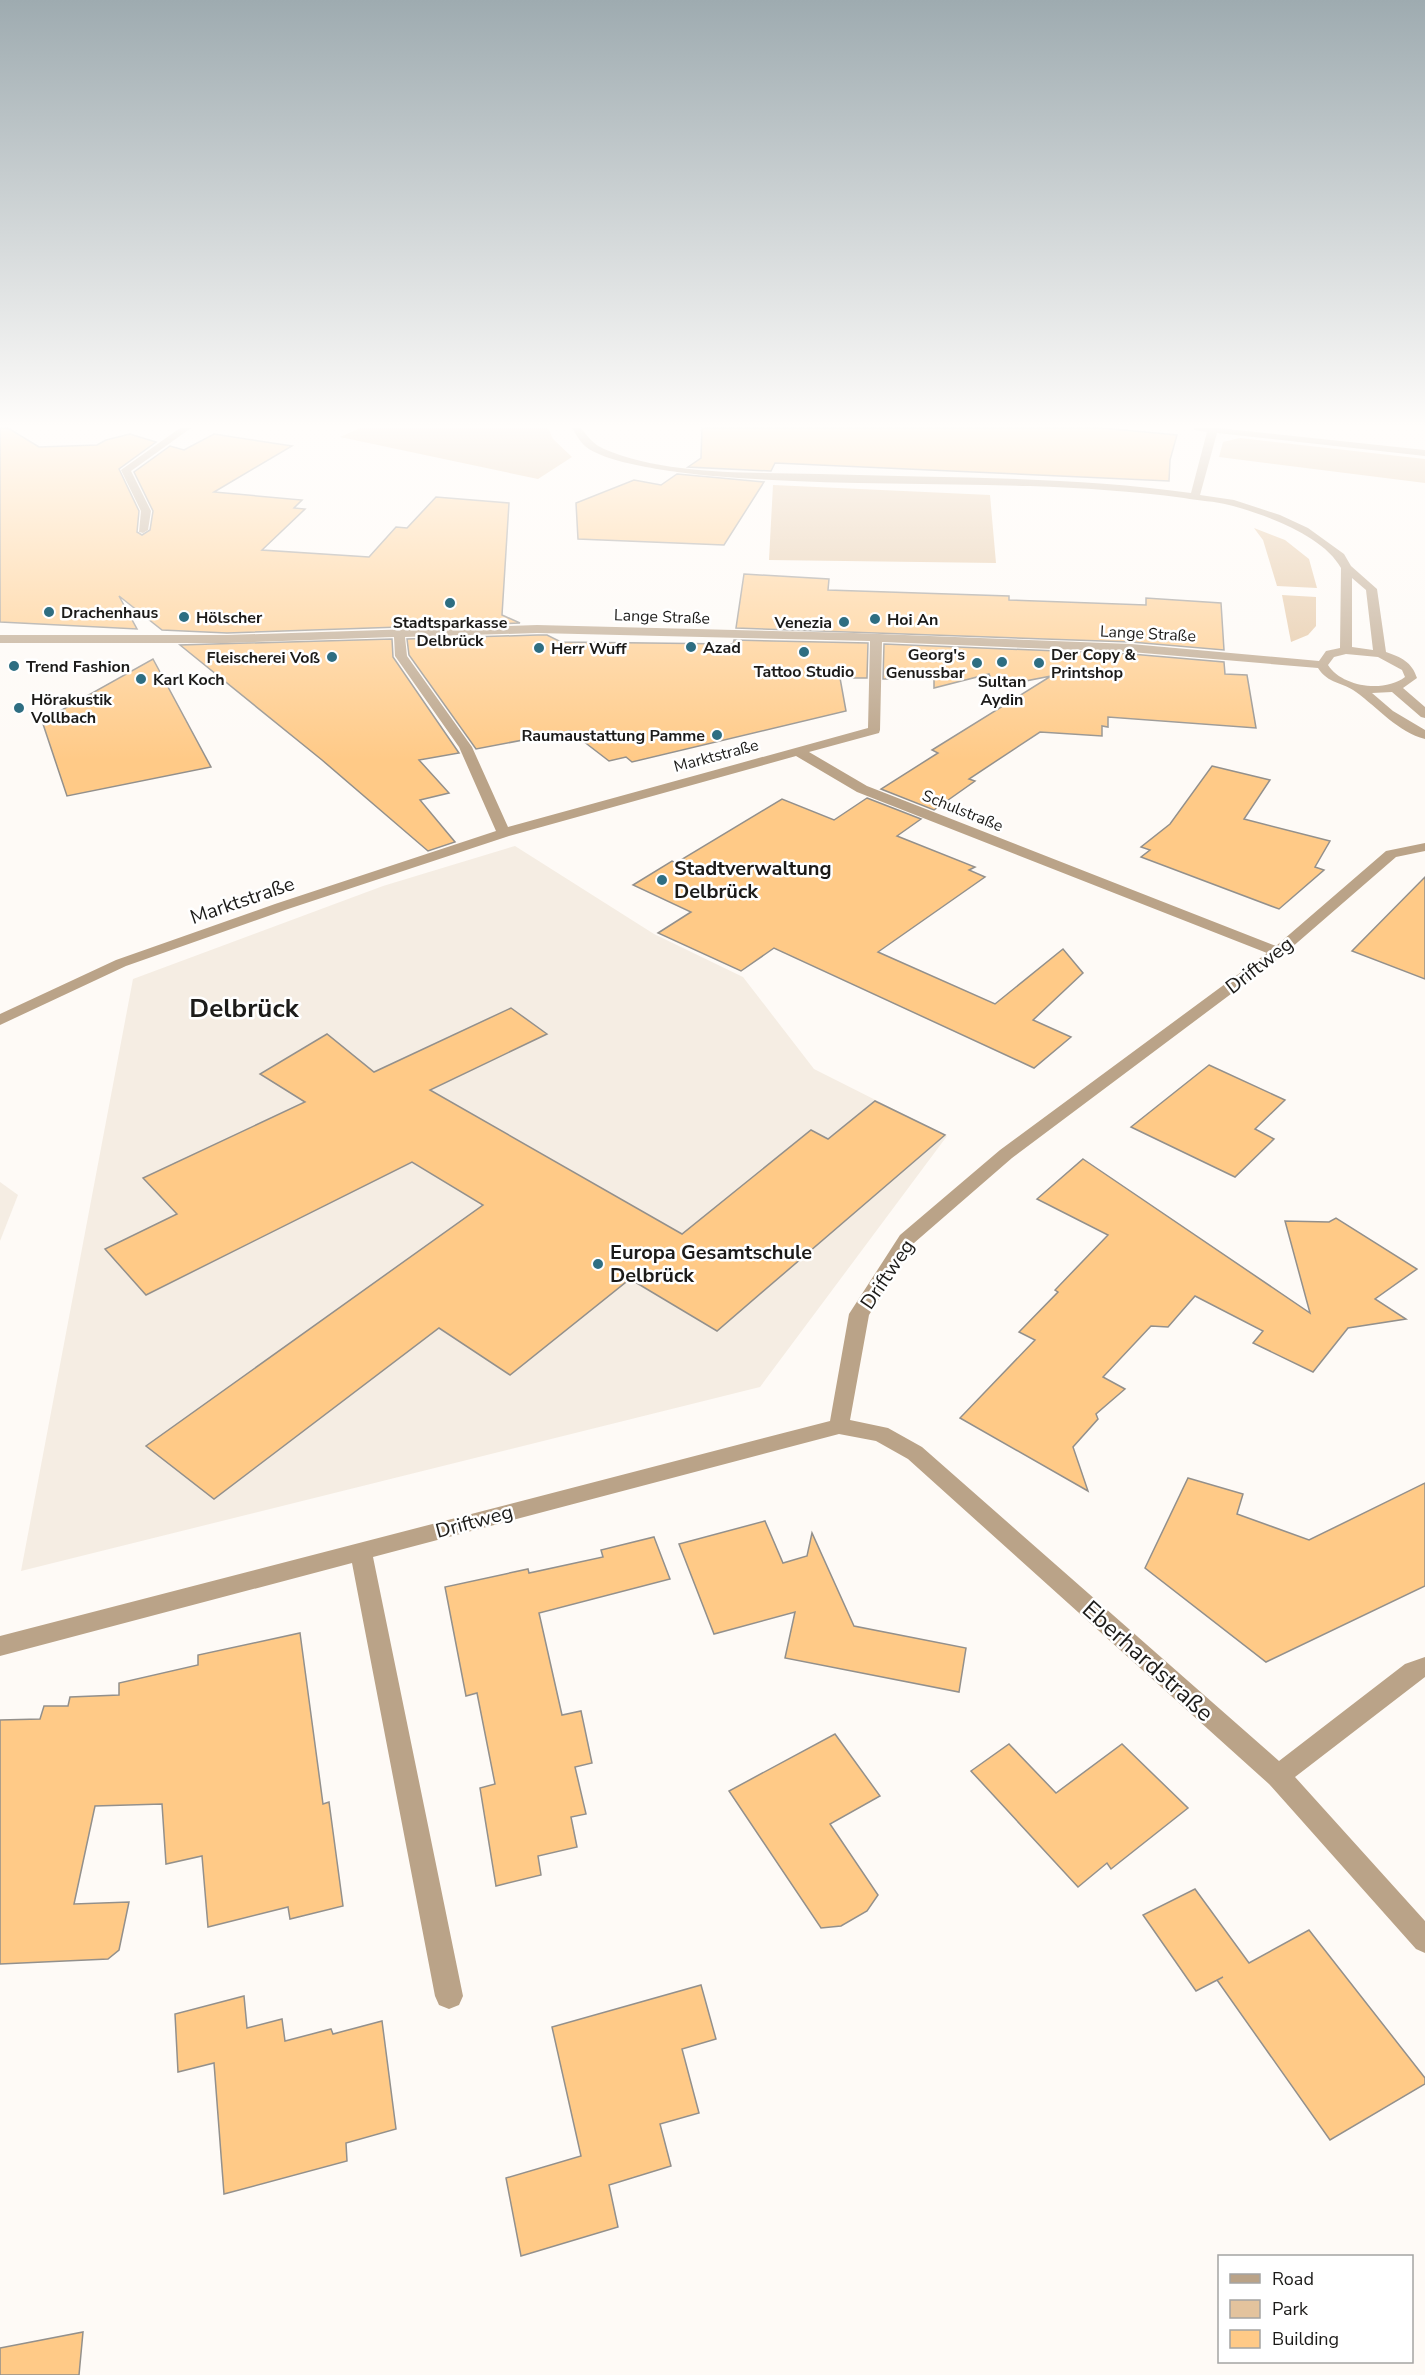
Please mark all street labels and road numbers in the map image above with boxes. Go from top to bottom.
street label: Lange Straße [614,604,710,630]
street label: Lange Straße [1099,620,1197,647]
street label: Marktstraße [671,734,761,778]
street label: Schulstraße [919,785,1006,837]
street label: Marktstraße [186,870,298,931]
street label: Driftweg [1220,930,1299,1000]
street label: Driftweg [854,1234,921,1315]
street label: Driftweg [432,1498,516,1545]
street label: Eberhardstraße [1075,1593,1221,1729]

